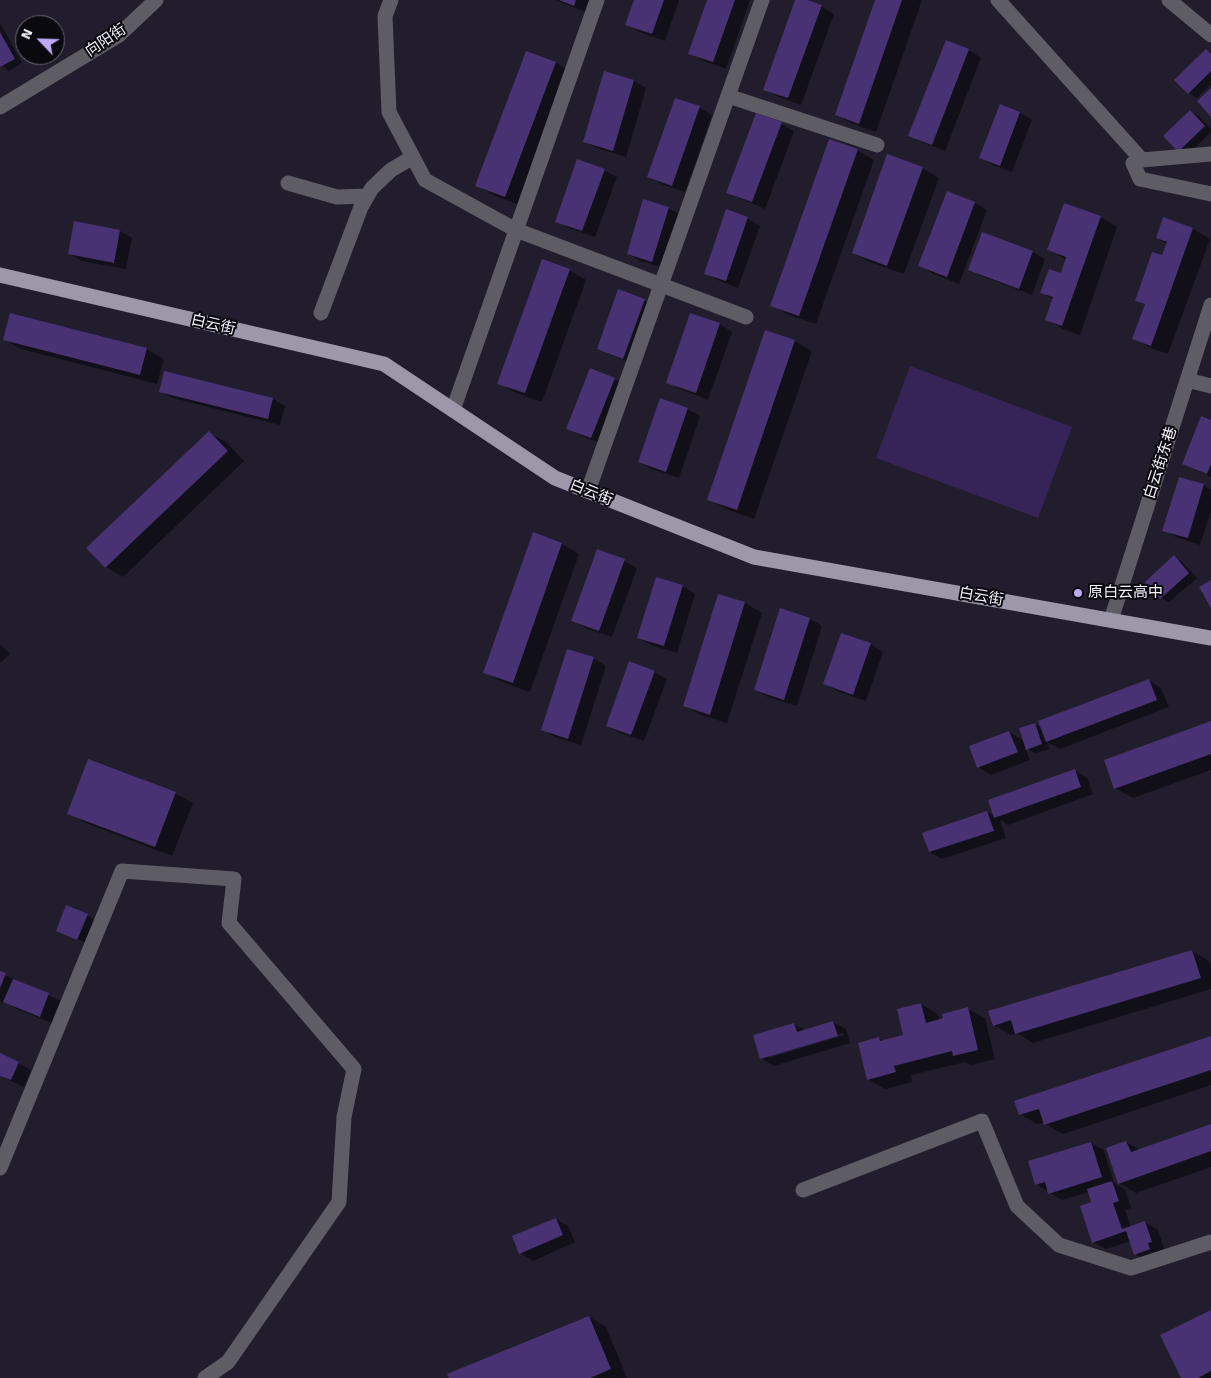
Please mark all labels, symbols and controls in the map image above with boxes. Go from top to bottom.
north arrow [15,15,65,65]
street label: 向阳街 [82,21,130,61]
text: N [17,26,37,42]
street label: 白云街 [189,311,237,339]
street label: 白云街东巷 [1141,425,1181,501]
street label: 白云街 [567,476,615,510]
street label: 白云街 [957,584,1005,610]
place label: 原白云高中 [1088,584,1163,602]
marker: 原白云高中 [1072,587,1084,599]

